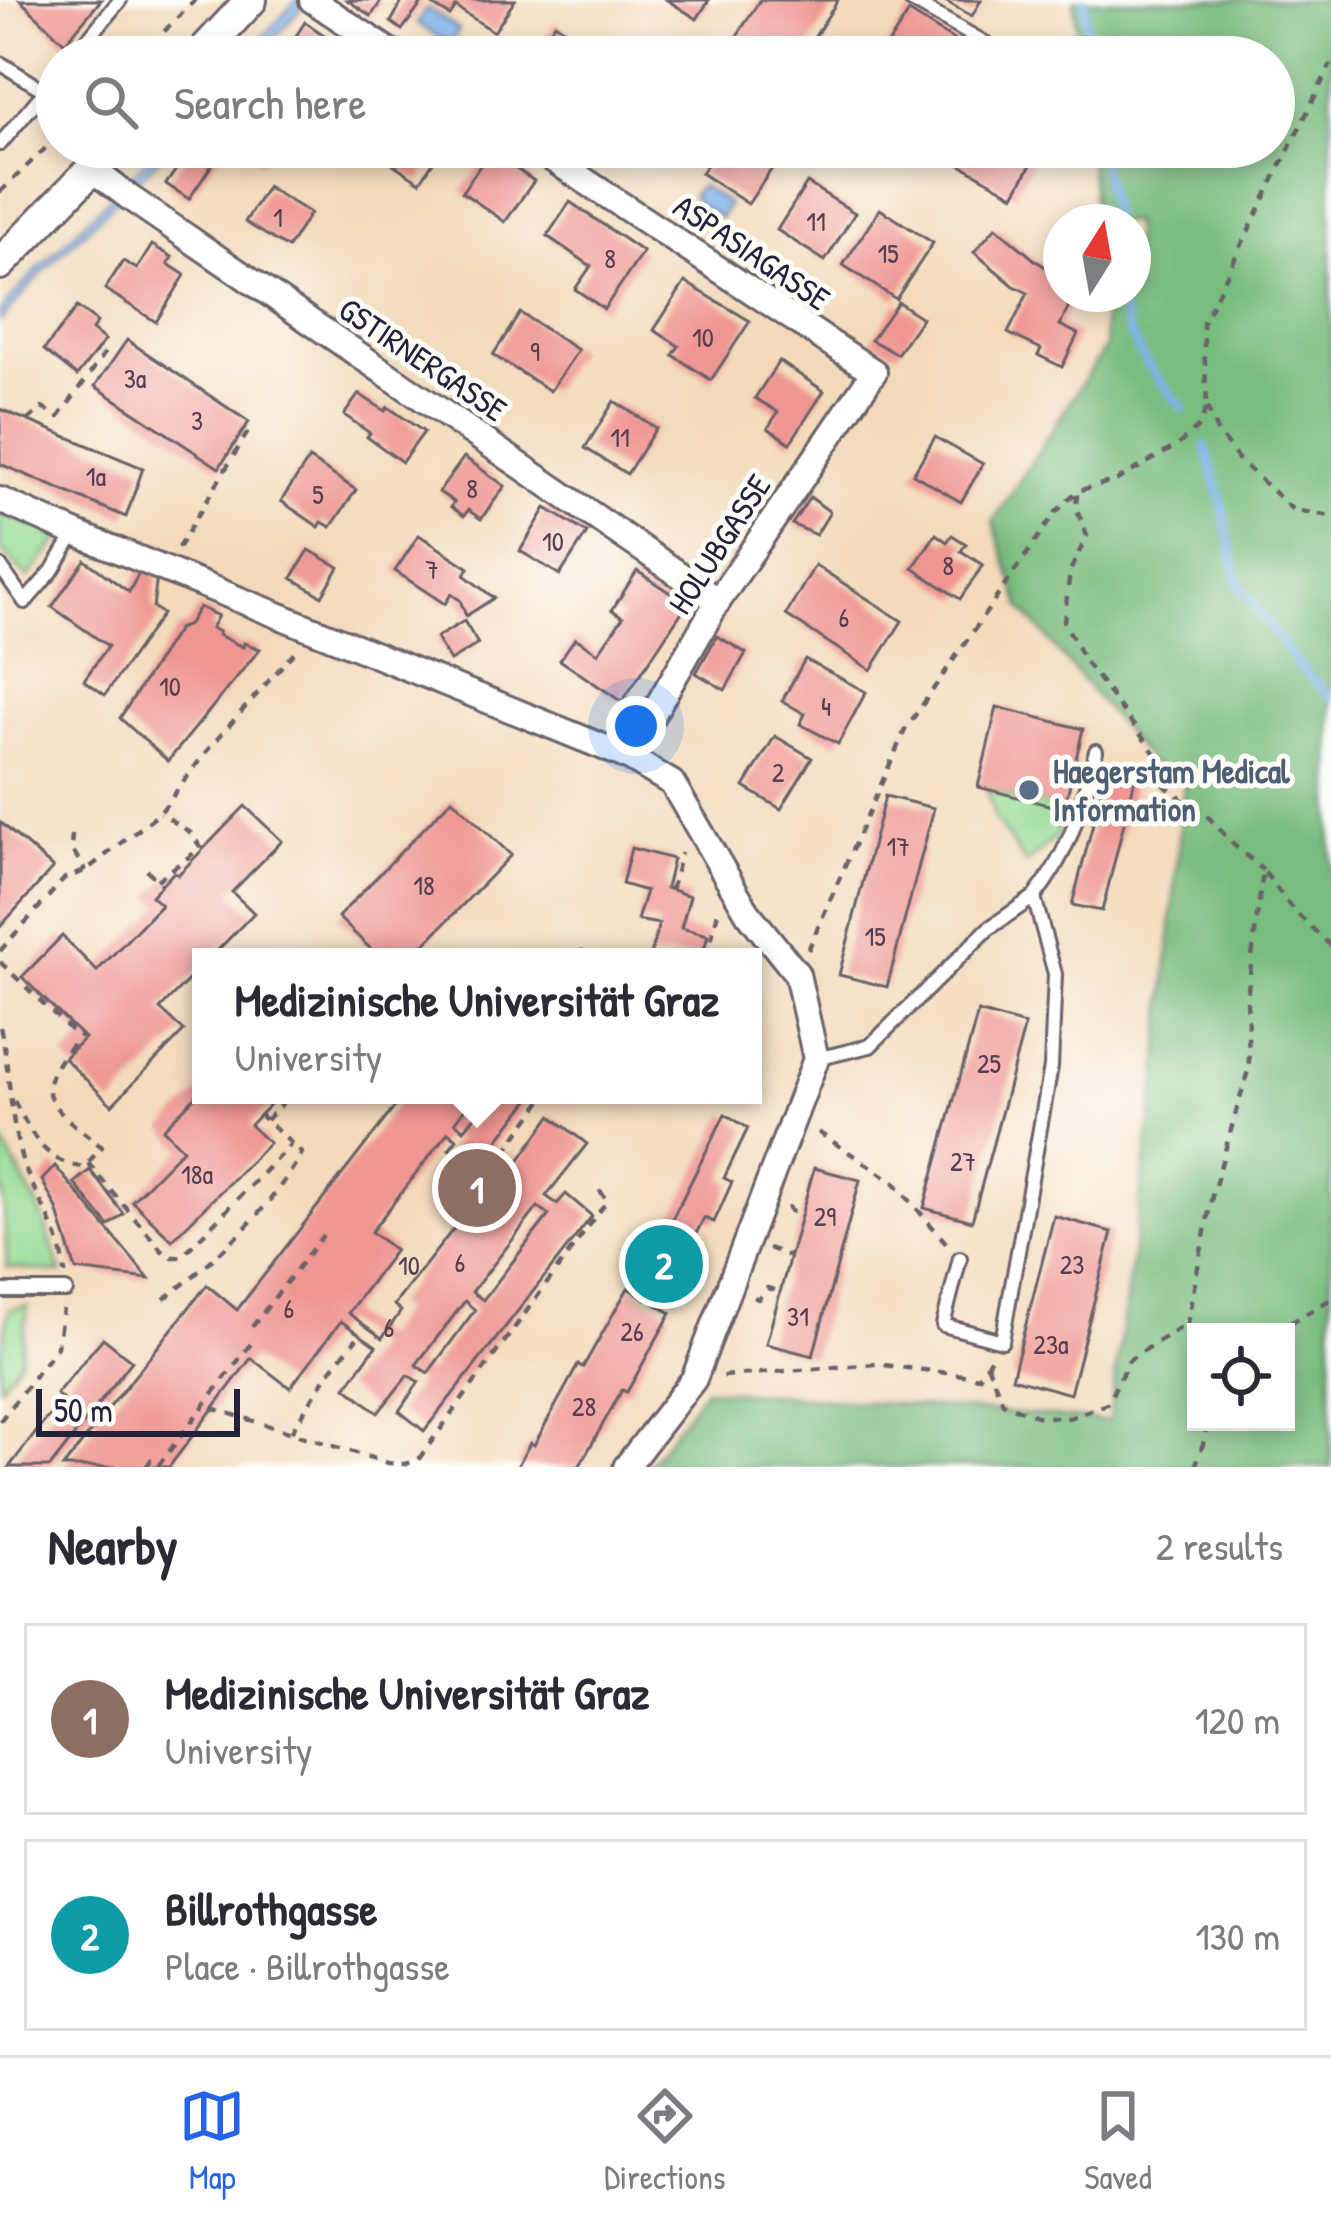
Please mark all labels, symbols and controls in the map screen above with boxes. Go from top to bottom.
search box [36,36,1295,168]
icon: search [78,69,144,135]
text: Search here [174,72,366,133]
street label: ASPASIAGASSE [665,184,839,321]
house number: 1 [273,199,283,235]
house number: 11 [806,203,826,239]
north arrow [1043,204,1151,312]
house number: 15 [877,235,899,271]
house number: 8 [604,240,616,276]
street label: GSTIRNERGASSE [331,287,516,431]
house number: 10 [692,319,714,355]
house number: 9 [530,333,540,369]
house number: 3a [124,360,147,396]
house number: 3 [191,402,203,438]
house number: 11 [610,419,630,455]
house number: 1a [86,458,107,494]
street label: HOLUBGASSE [658,466,781,622]
house number: 8 [466,470,478,506]
house number: 5 [312,476,324,512]
house number: 10 [542,523,564,559]
house number: 8 [942,547,954,583]
house number: 7 [425,551,439,587]
house number: 6 [839,599,849,635]
house number: 10 [159,668,181,704]
house number: 4 [821,688,831,724]
your location [606,696,666,756]
place label: Haegerstam Medical Information [1053,749,1291,831]
house number: 2 [772,754,785,790]
marker: Haegerstam Medical Information [1016,777,1042,803]
house number: 17 [886,828,910,864]
house number: 18 [413,867,435,903]
house number: 15 [864,918,886,954]
popup [192,948,762,1104]
text: Medizinische Universität Graz [235,969,719,1030]
text: University [235,1030,382,1083]
house number: 25 [977,1045,1001,1081]
pin: 1 [438,1143,516,1233]
house number: 27 [950,1143,976,1179]
house number: 18a [181,1156,213,1192]
house number: 29 [814,1198,836,1234]
pin: 2 [625,1219,703,1309]
house number: 6 [455,1244,465,1280]
house number: 23 [1060,1246,1084,1282]
house number: 10 [398,1247,420,1283]
house number: 6 [284,1290,294,1326]
house number: 31 [787,1298,809,1334]
house number: 6 [384,1309,394,1345]
house number: 26 [620,1313,644,1349]
map controls [1187,1323,1295,1431]
button: locate [1187,1323,1295,1431]
house number: 23a [1033,1326,1069,1362]
scale bar [36,1383,240,1436]
text: 50 m [54,1388,113,1432]
house number: 28 [572,1388,596,1424]
text: Nearby [48,1511,178,1580]
text: 2 results [1156,1519,1283,1572]
text: Medizinische Universität Graz [165,1662,650,1723]
text: 1 [83,1693,97,1746]
text: 120 m [1195,1693,1280,1746]
text: University [165,1723,313,1776]
text: Billrothgasse [165,1878,377,1939]
text: 2 [81,1909,99,1962]
text: 130 m [1195,1909,1280,1962]
text: Place · Billrothgasse [165,1939,450,1992]
tab: Map [179,2083,245,2199]
tab: Directions [604,2083,726,2199]
tab: Saved [1084,2083,1152,2199]

